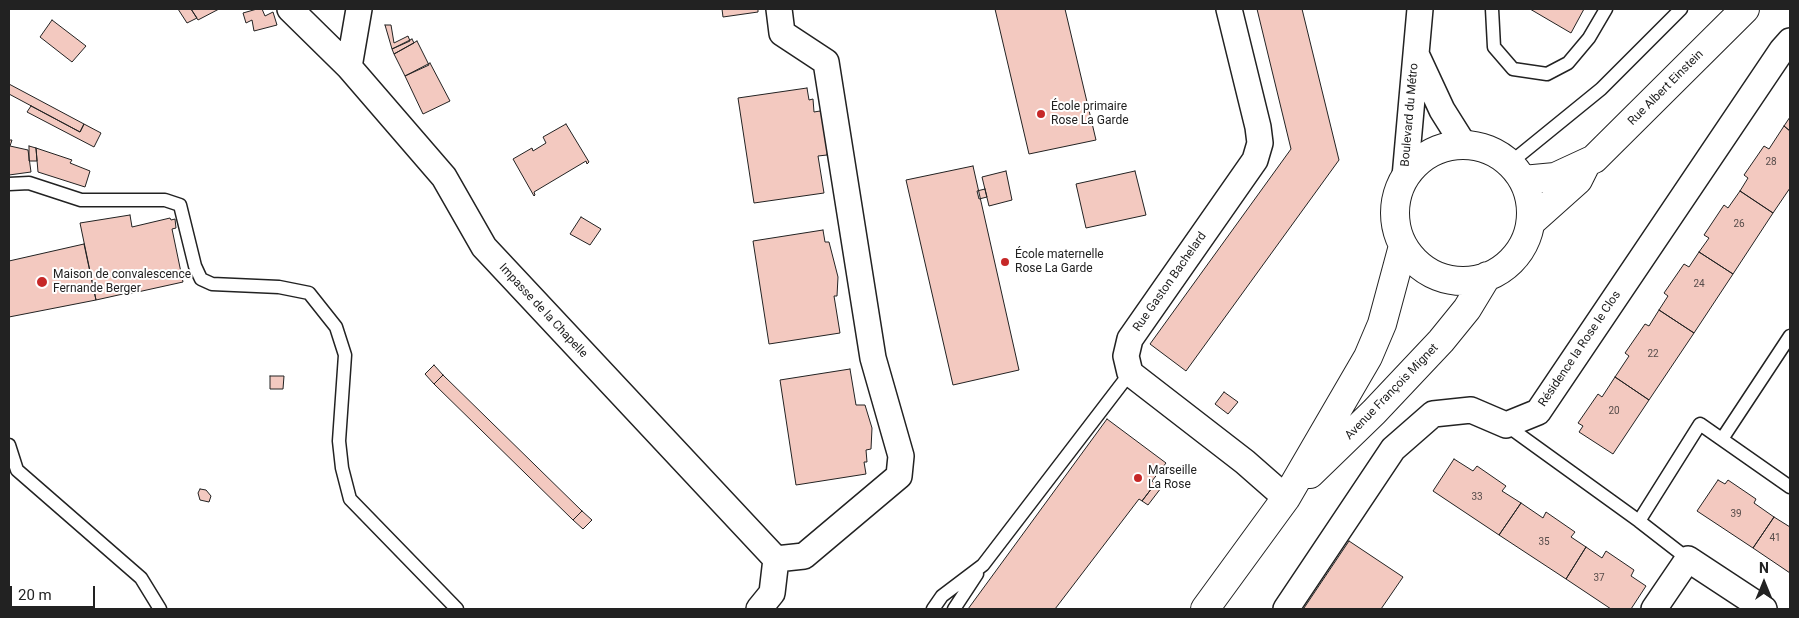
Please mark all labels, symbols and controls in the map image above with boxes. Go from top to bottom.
street label: Rue Albert Einstein [1625,47,1707,129]
street label: Boulevard du Métro [1398,63,1422,167]
place label: École primaire Rose La Garde [1051,100,1129,128]
marker: École primaire Rose La Garde [1035,108,1047,120]
house number: 28 [1765,156,1777,168]
house number: 26 [1733,218,1745,230]
street label: Rue Gaston Bachelard [1130,230,1210,334]
place label: École maternelle Rose La Garde [1015,248,1104,276]
marker: École maternelle Rose La Garde [999,256,1011,268]
street label: Impasse de la Chapelle [496,261,590,361]
place label: Maison de convalescence Fernande Berger [53,268,191,296]
marker: Maison de convalescence Fernande Berger [35,275,49,289]
house number: 24 [1693,278,1705,290]
street label: Résidence la Rose le Clos [1536,288,1624,410]
street label: Avenue François Mignet [1342,341,1442,443]
house number: 22 [1647,348,1659,360]
house number: 20 [1608,405,1620,417]
place label: Marseille La Rose [1148,464,1197,492]
marker: Marseille La Rose [1132,472,1144,484]
house number: 33 [1471,491,1483,503]
house number: 39 [1730,508,1742,520]
house number: 41 [1769,532,1781,544]
house number: 35 [1538,536,1550,548]
north arrow [1739,558,1789,608]
text: N [1759,560,1769,576]
house number: 37 [1593,572,1605,584]
scale bar [12,576,98,608]
text: 20 m [18,586,52,604]

